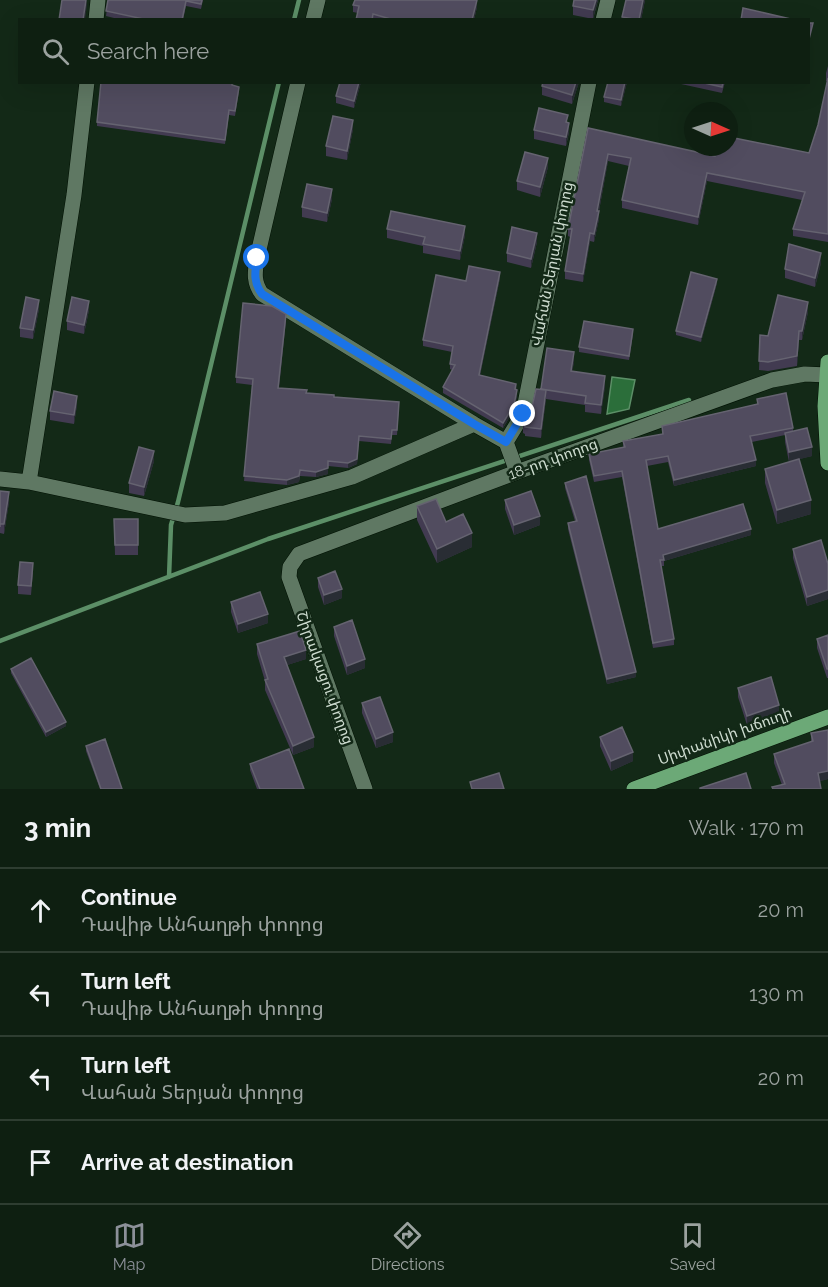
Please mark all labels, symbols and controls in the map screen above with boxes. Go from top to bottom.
search box [18,18,810,84]
icon: search [39,35,72,68]
text: Search here [87,38,209,64]
north arrow [684,102,738,156]
street label: Վահան Տերյան փողոց [527,180,577,348]
route start [243,244,269,270]
route end [509,400,535,426]
street label: 18-րդ փողոց [506,435,600,483]
street label: Շիրակացու փողոց [293,609,357,747]
street label: Սիփանիկի խճուղի [655,703,795,769]
text: 3 min [24,813,91,843]
text: Walk · 170 m [688,816,804,840]
text: Continue [81,884,177,910]
icon: ahead [24,894,57,927]
text: 20 m [758,898,804,922]
text: Դավիթ Անհաղթի փողոց [81,912,324,936]
text: Turn left [81,968,171,994]
icon: left [24,978,57,1011]
text: 130 m [749,982,804,1006]
text: Դավիթ Անհաղթի փողոց [81,996,324,1020]
text: Turn left [81,1052,171,1078]
icon: left [24,1062,57,1095]
text: 20 m [758,1066,804,1090]
text: Վահան Տերյան փողոց [81,1080,304,1104]
icon: arrive [24,1146,57,1179]
text: Arrive at destination [81,1149,294,1175]
tab: Map [113,1219,146,1274]
tab: Directions [371,1219,445,1274]
tab: Saved [670,1219,715,1274]

